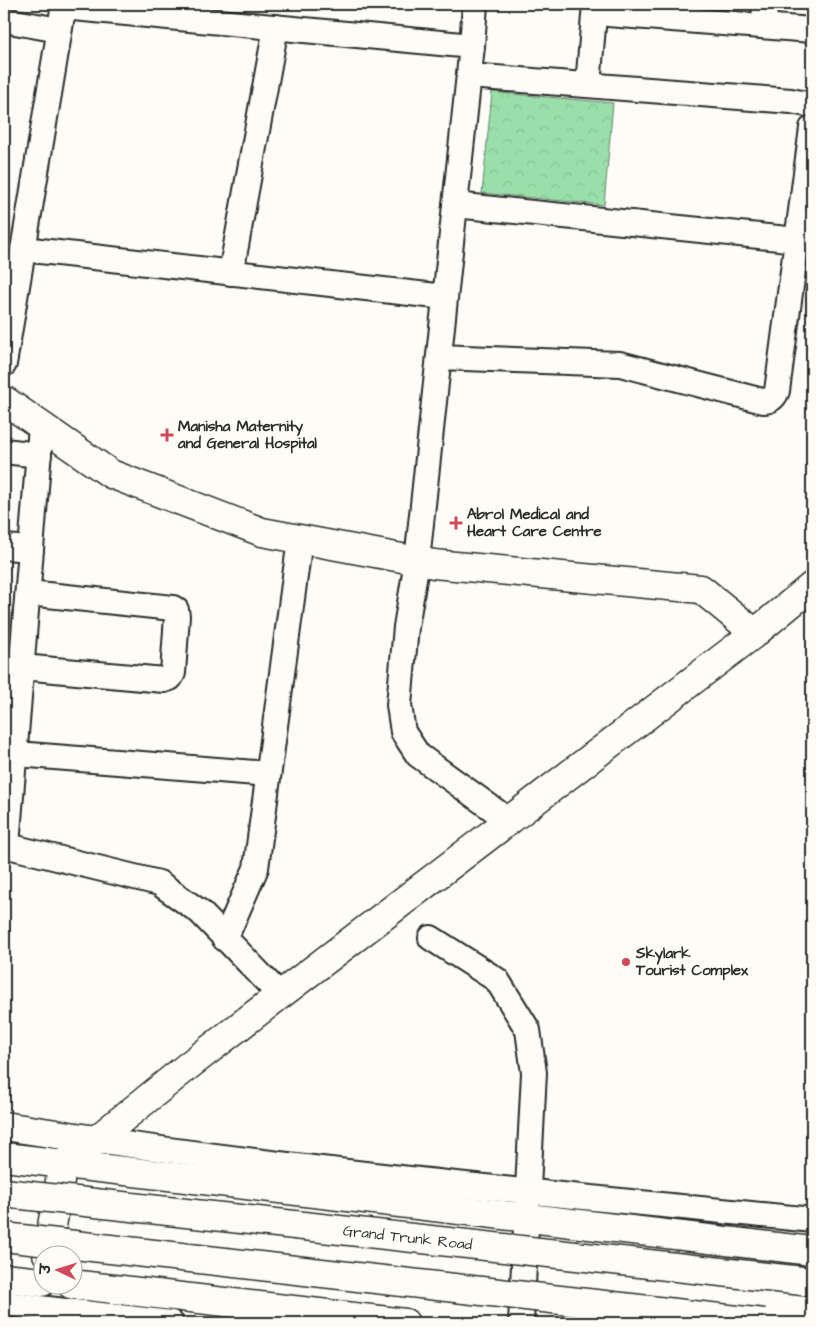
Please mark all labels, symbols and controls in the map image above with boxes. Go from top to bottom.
place label: Manisha Maternity and General Hospital [177,416,318,454]
marker: Manisha Maternity and General Hospital [160,428,174,442]
place label: Abrol Medical and Heart Care Centre [467,504,602,542]
marker: Abrol Medical and Heart Care Centre [449,516,463,530]
place label: Skylark Tourist Complex [635,943,749,981]
marker: Skylark Tourist Complex [620,956,632,968]
street label: Grand Trunk Road [342,1220,474,1255]
north arrow [32,1244,82,1294]
text: उ [36,1262,56,1277]

